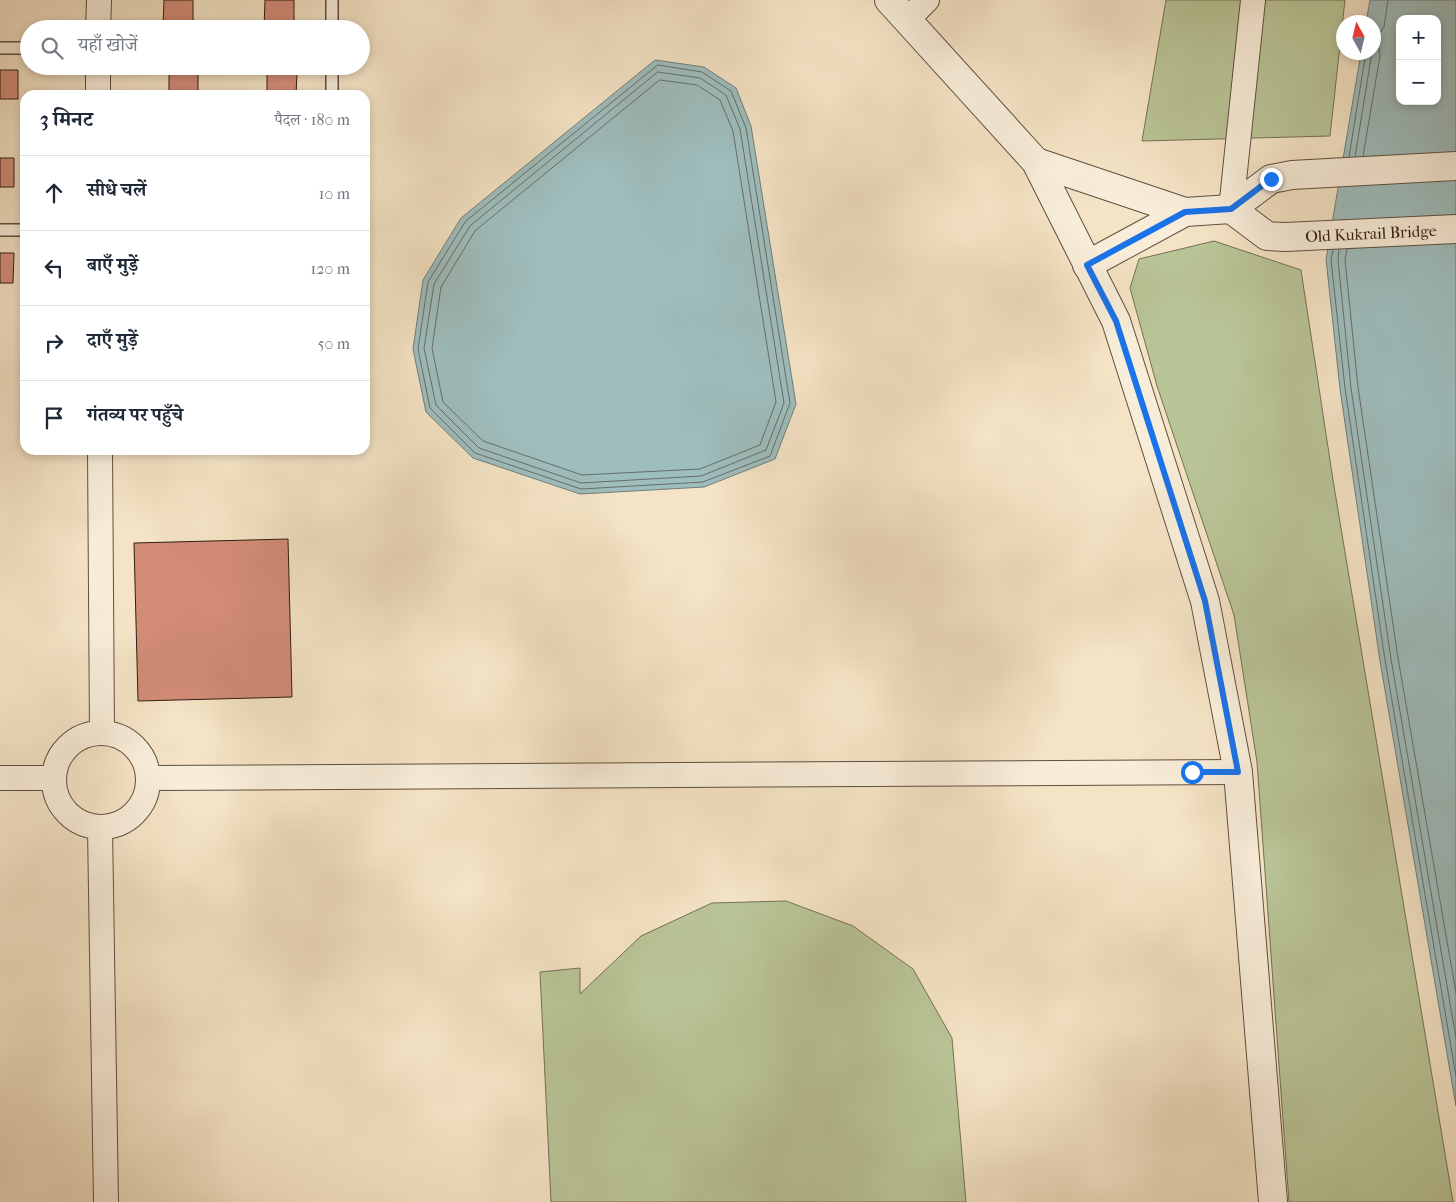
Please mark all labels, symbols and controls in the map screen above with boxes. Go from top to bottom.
north arrow [1336,15,1381,60]
map controls [1396,15,1441,105]
button: + [1396,15,1441,60]
search box [20,20,370,75]
icon: search [38,34,66,62]
text: यहाँ खोजें [78,34,138,56]
button: − [1396,60,1441,105]
text: 3 मिनट [40,107,93,131]
text: पैदल · 180 m [274,110,350,129]
route end [1260,168,1283,191]
icon: ahead [40,179,68,207]
text: सीधे चलें [87,179,146,201]
text: 10 m [319,184,350,203]
street label: Old Kukrail Bridge [1305,221,1437,246]
icon: left [40,254,68,282]
text: बाएँ मुड़ें [87,254,138,276]
text: 120 m [311,259,350,278]
icon: right [40,329,68,357]
text: दाएँ मुड़ें [87,329,138,351]
text: 50 m [318,334,350,353]
icon: arrive [40,404,68,432]
text: गंतव्य पर पहुँचे [87,404,183,426]
route start [1181,761,1204,784]

